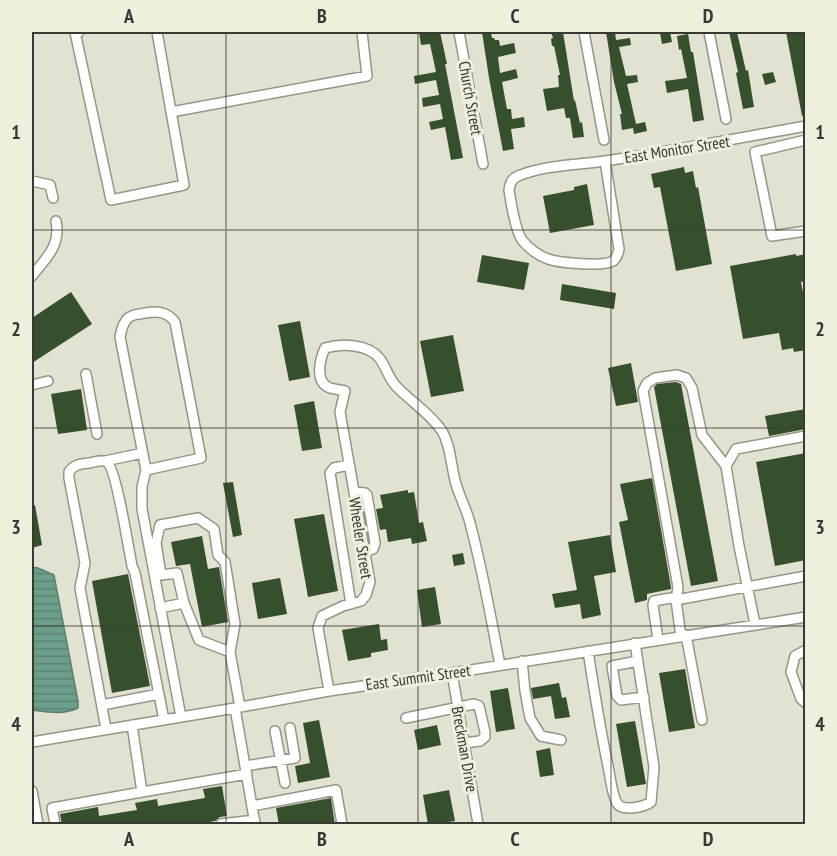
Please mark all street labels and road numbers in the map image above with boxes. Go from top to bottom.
street label: Church Street [455,59,487,137]
street label: East Monitor Street [623,131,732,167]
street label: Wheeler Street [345,496,377,581]
street label: East Summit Street [364,660,472,694]
street label: Breckman Drive [448,705,482,793]

